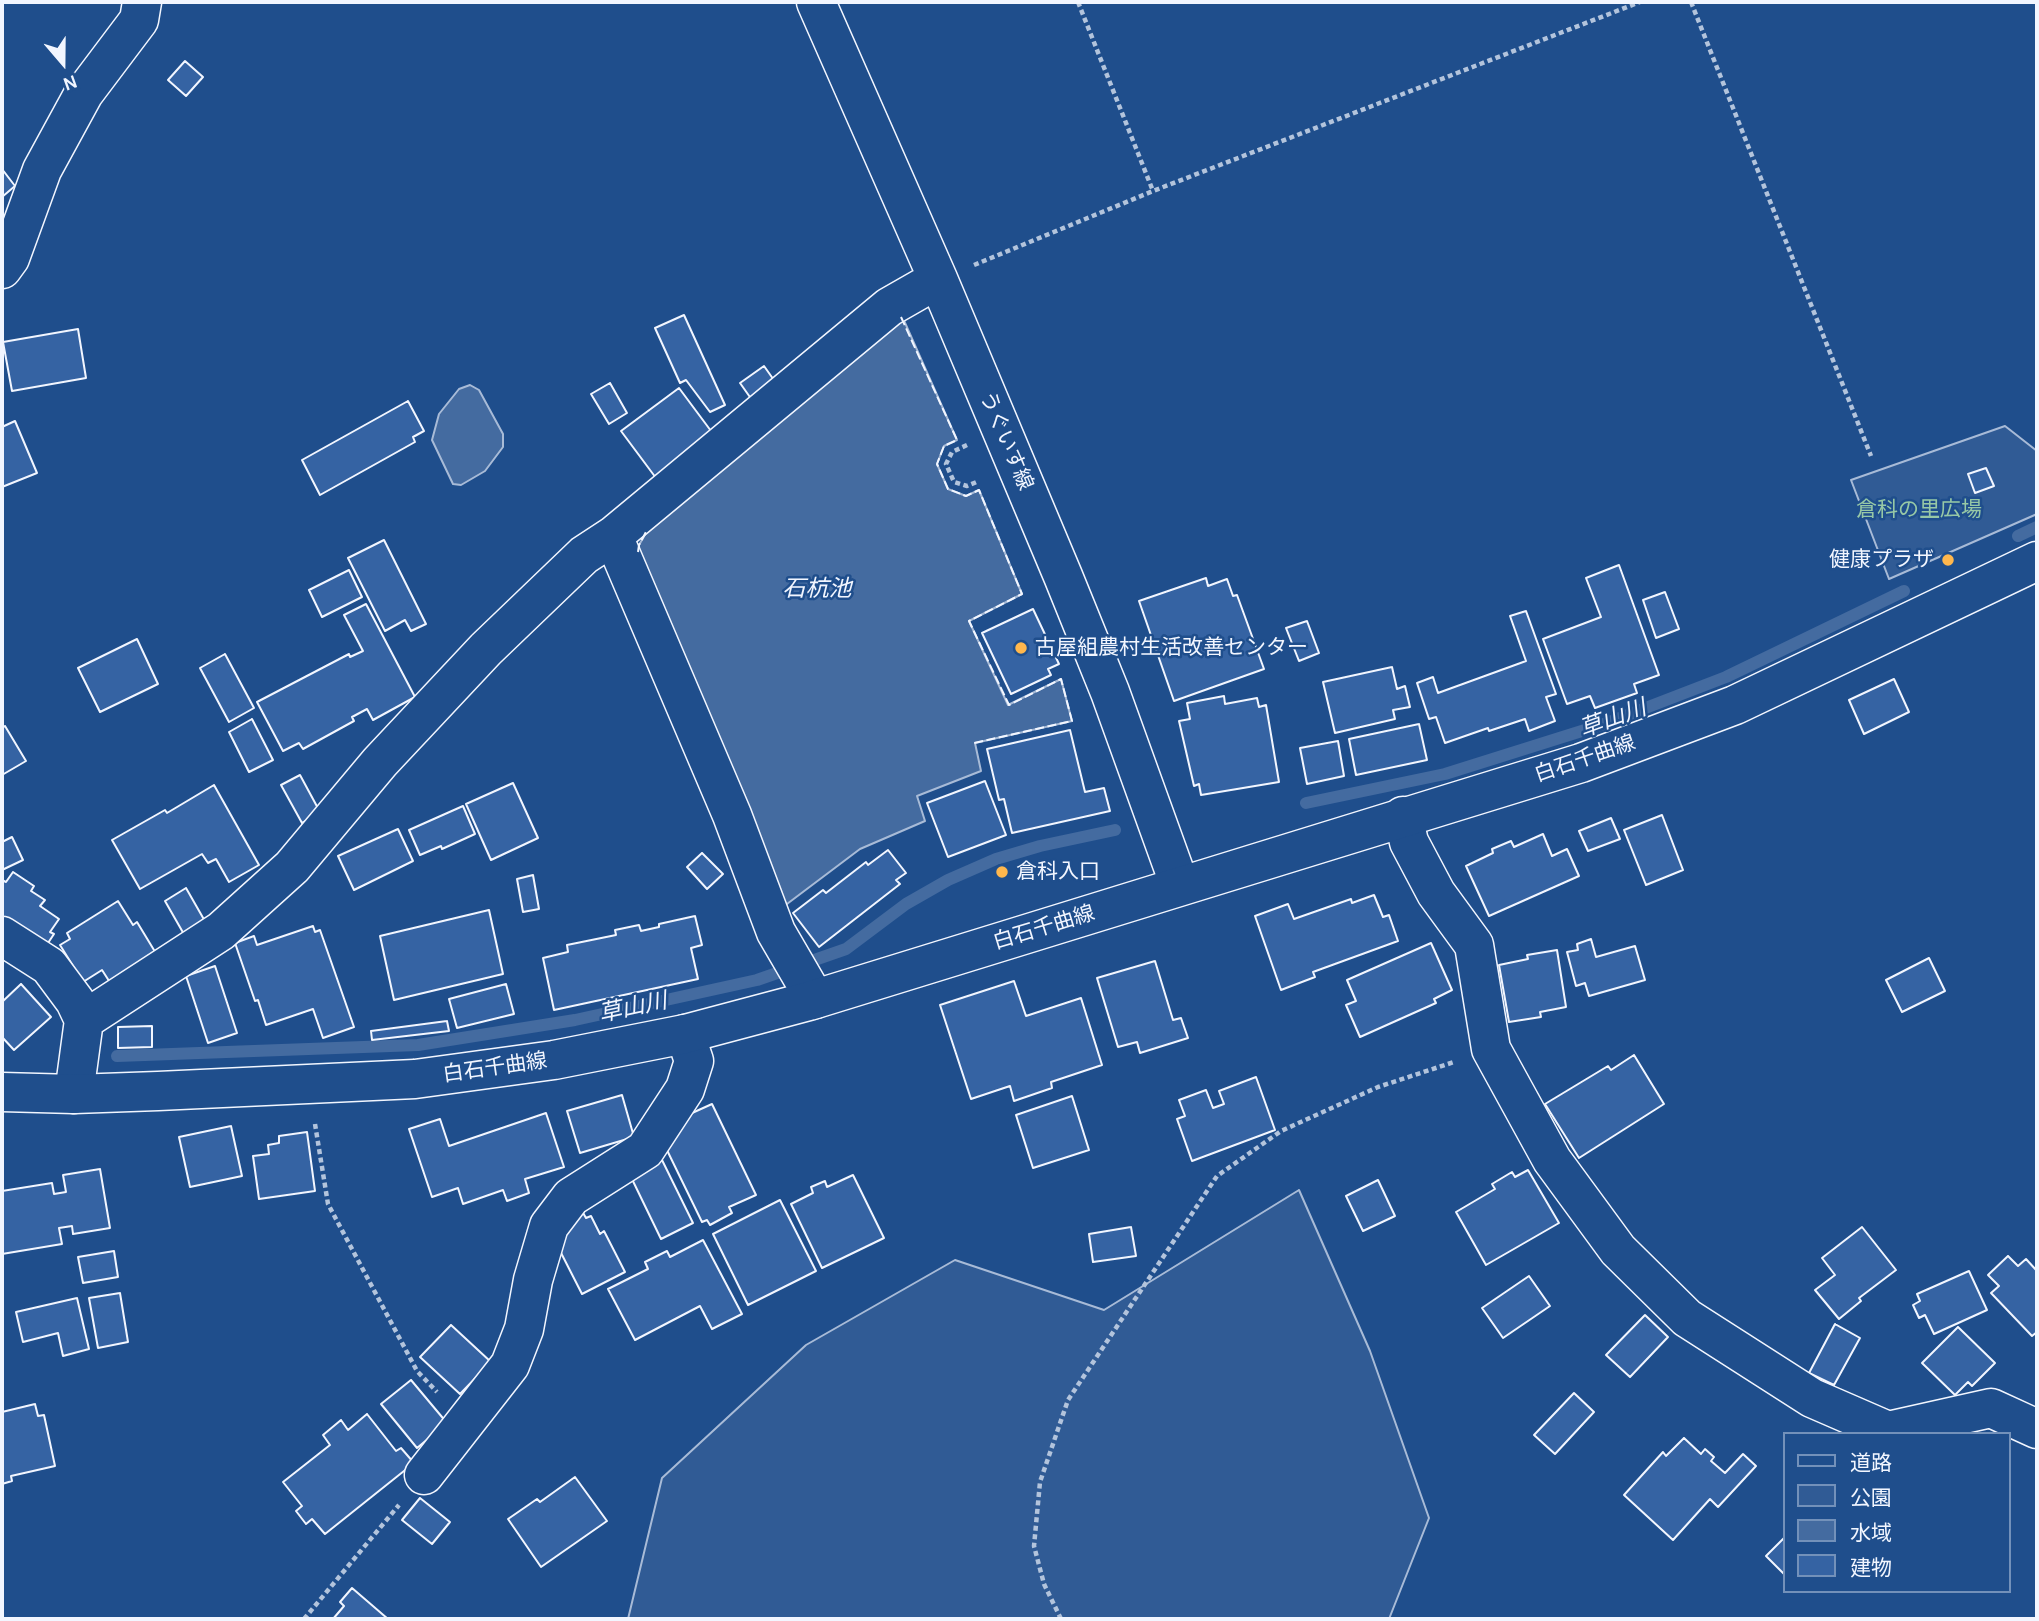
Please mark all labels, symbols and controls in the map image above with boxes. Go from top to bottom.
north arrow [28,28,98,98]
text: N [60,70,80,95]
street label: うぐいす線 [974,388,1038,494]
park label: 倉科の里広場 [1856,497,1982,523]
place label: 健康プラザ [1829,547,1934,573]
marker: 健康プラザ [1940,552,1956,568]
water label: 石杭池 [783,575,851,603]
place label: 古屋組農村生活改善センター [1035,635,1308,661]
marker: 古屋組農村生活改善センター [1013,640,1029,656]
water label: 草山川 [1576,694,1650,744]
street label: 白石千曲線 [1531,730,1639,788]
place label: 倉科入口 [1016,859,1100,885]
marker: 倉科入口 [994,864,1010,880]
street label: 白石千曲線 [990,901,1098,955]
water label: 草山川 [596,987,670,1029]
street label: 白石千曲線 [441,1048,549,1088]
legend [1784,1432,2011,1593]
text: 道路 [1850,1451,1892,1475]
text: 公園 [1850,1486,1892,1510]
text: 水域 [1850,1521,1892,1545]
text: 建物 [1850,1556,1892,1580]

